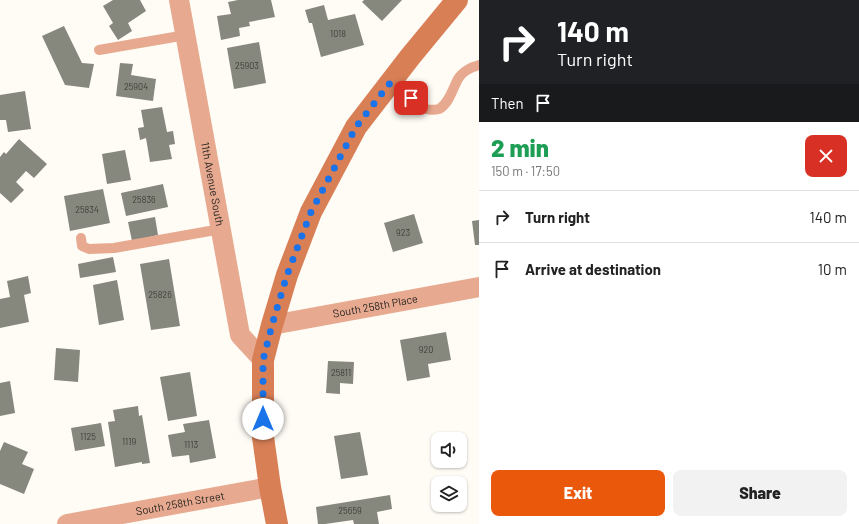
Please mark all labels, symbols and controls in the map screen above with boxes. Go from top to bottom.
text: 140 m [557,14,629,48]
icon: right [491,16,543,68]
house number: 1018 [330,28,346,39]
text: Turn right [557,48,633,70]
house number: 25903 [235,60,259,71]
house number: 25904 [124,81,148,92]
pin [394,81,428,115]
icon: arrive [400,87,422,109]
icon: arrive [532,92,554,114]
text: Then [491,94,524,112]
text: 2 min [491,133,549,162]
button: close [805,135,847,177]
street label: 11th Avenue South [199,141,227,227]
text: 150 m · 17:50 [491,163,560,179]
house number: 25836 [132,194,156,205]
house number: 25834 [75,204,99,215]
icon: right [491,206,513,228]
text: Turn right [525,208,590,226]
text: 140 m [810,208,847,226]
house number: 923 [396,227,410,238]
icon: arrive [491,258,513,280]
text: Arrive at destination [525,260,661,278]
text: 10 m [818,260,847,278]
house number: 25826 [148,289,172,300]
street label: South 258th Place [332,291,419,320]
house number: 920 [419,344,433,355]
house number: 25811 [331,367,351,378]
position arrow [242,398,284,440]
house number: 1125 [80,431,96,442]
map controls [431,432,467,512]
button: sound [431,432,467,468]
house number: 1119 [122,436,136,447]
house number: 1113 [184,439,198,450]
button: Exit [491,470,665,516]
button: Share [673,470,847,516]
button: layers [431,476,467,512]
street label: South 258th Street [135,488,226,517]
house number: 25659 [338,505,362,516]

